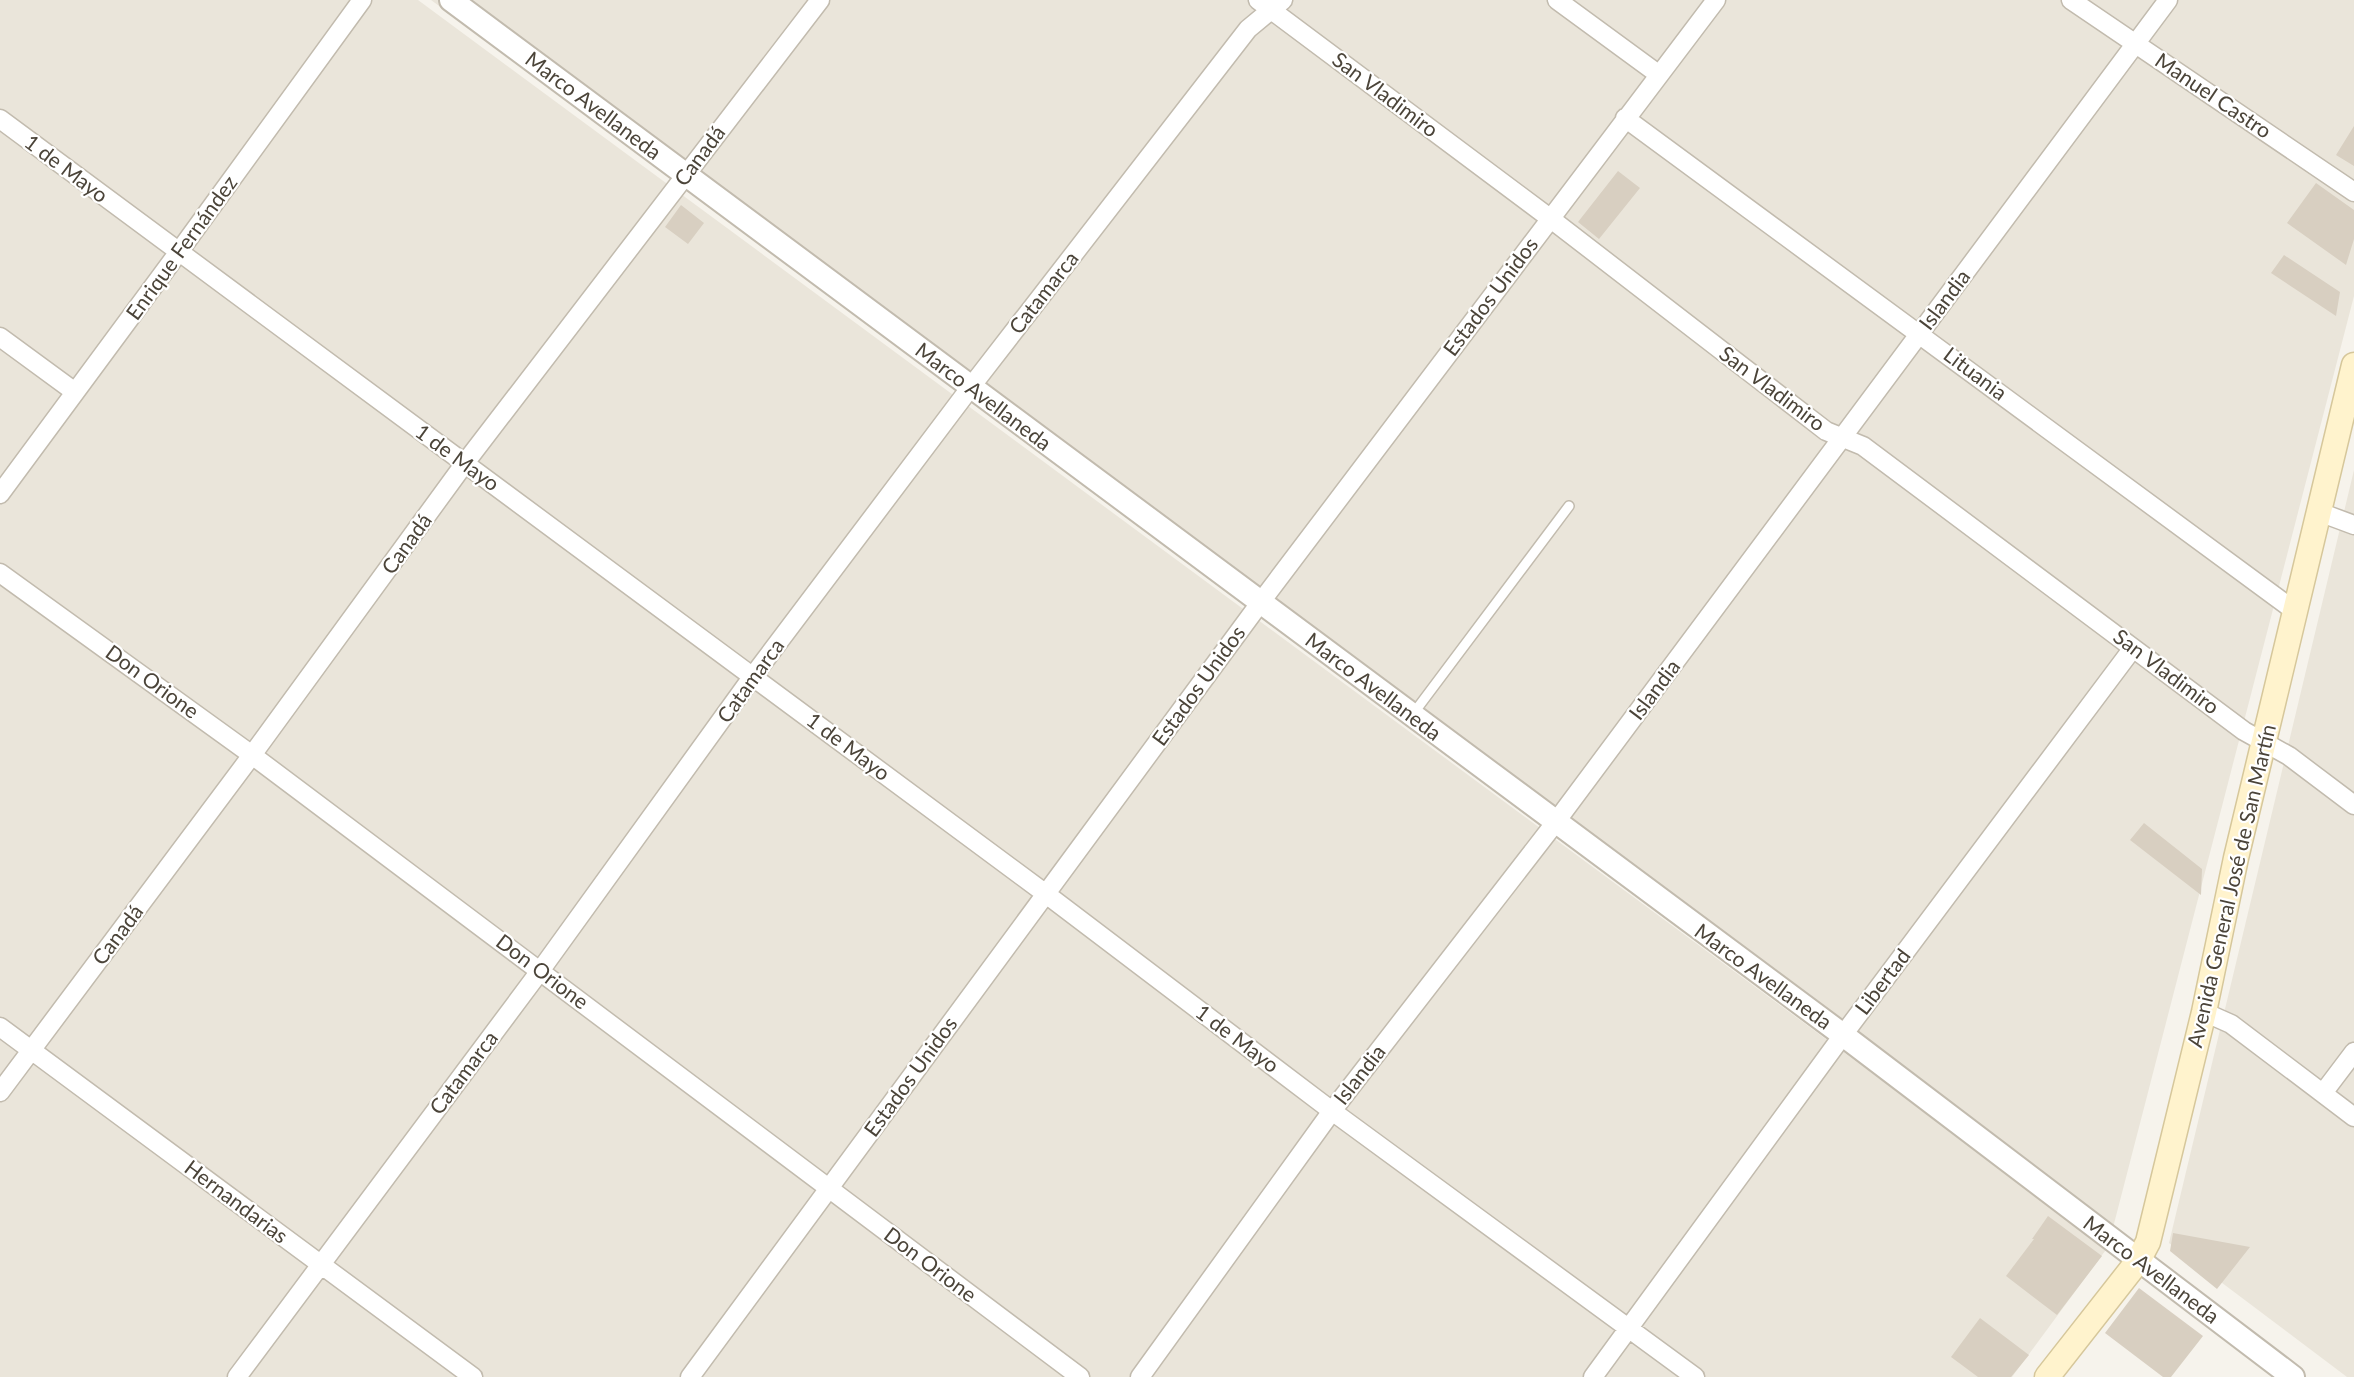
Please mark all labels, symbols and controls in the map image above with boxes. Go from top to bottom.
street label: Marco Avellaneda [521,46,667,164]
street label: San Vladimiro [1328,46,1444,142]
street label: Manuel Castro [2151,47,2277,143]
street label: Canadá [668,120,729,190]
street label: 1 de Mayo [20,128,113,207]
street label: Enrique Fernández [120,170,241,324]
street label: Estados Unidos [1437,232,1542,360]
street label: Catamarca [1003,246,1083,338]
street label: Islandia [1913,264,1975,334]
street label: Marco Avellaneda [911,337,1057,455]
street label: San Vladimiro [1715,340,1831,436]
street label: Lituania [1939,341,2012,405]
street label: 1 de Mayo [411,418,505,496]
street label: Canadá [375,508,436,578]
street label: Estados Unidos [1146,620,1250,750]
street label: San Vladimiro [2109,623,2225,719]
street label: Marco Avellaneda [1301,627,1447,745]
street label: Catamarca [711,633,789,727]
street label: Don Orione [102,639,204,723]
street label: Islandia [1623,654,1685,724]
street label: 1 de Mayo [802,706,895,785]
street label: Avenida General José de San Martín [2181,722,2280,1050]
street label: Canadá [86,899,147,969]
street label: Marco Avellaneda [1690,918,1837,1034]
street label: Don Orione [492,928,594,1014]
street label: Libertad [1849,943,1915,1019]
street label: 1 de Mayo [1191,998,1284,1077]
street label: Estados Unidos [858,1011,962,1141]
street label: Catamarca [423,1026,502,1119]
street label: Islandia [1328,1039,1390,1109]
street label: Hernandarias [180,1154,293,1248]
street label: Marco Avellaneda [2079,1210,2225,1328]
street label: Don Orione [880,1221,982,1307]

